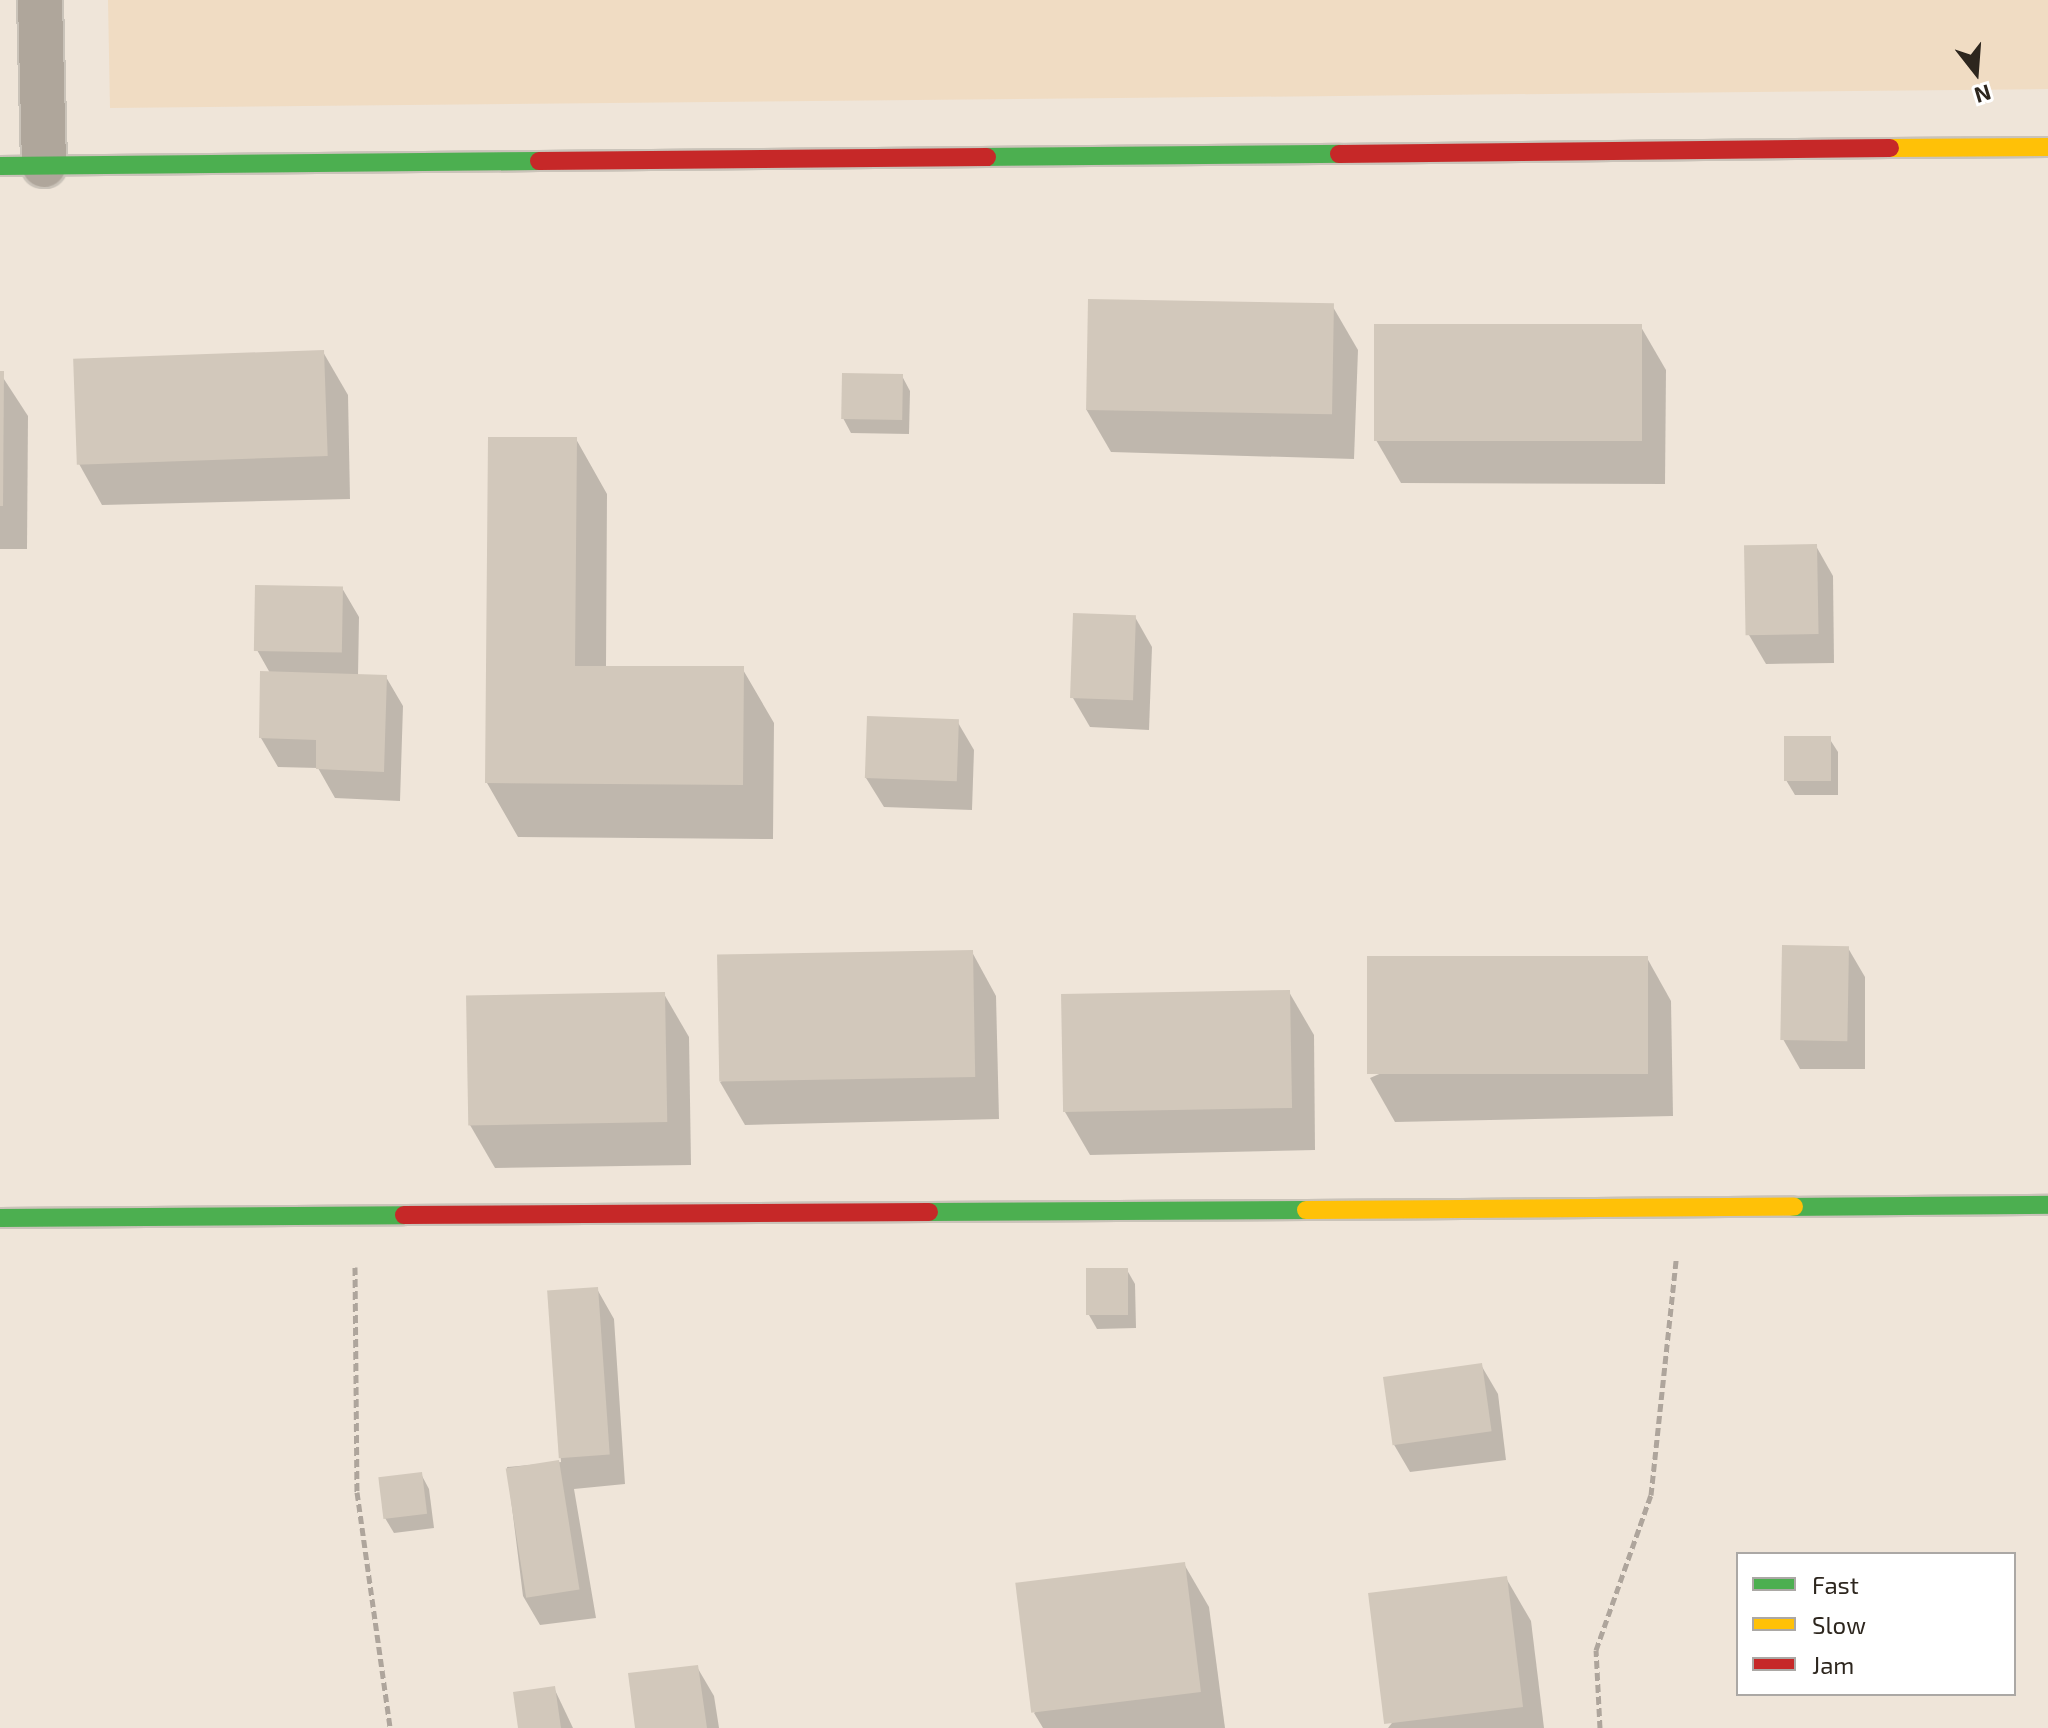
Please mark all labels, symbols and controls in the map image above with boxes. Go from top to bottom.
north arrow [1936,32,2016,112]
text: N [1972,80,1994,110]
legend [1736,1552,2016,1696]
text: Fast [1812,1570,1859,1599]
text: Slow [1812,1610,1866,1639]
text: Jam [1812,1650,1854,1679]

